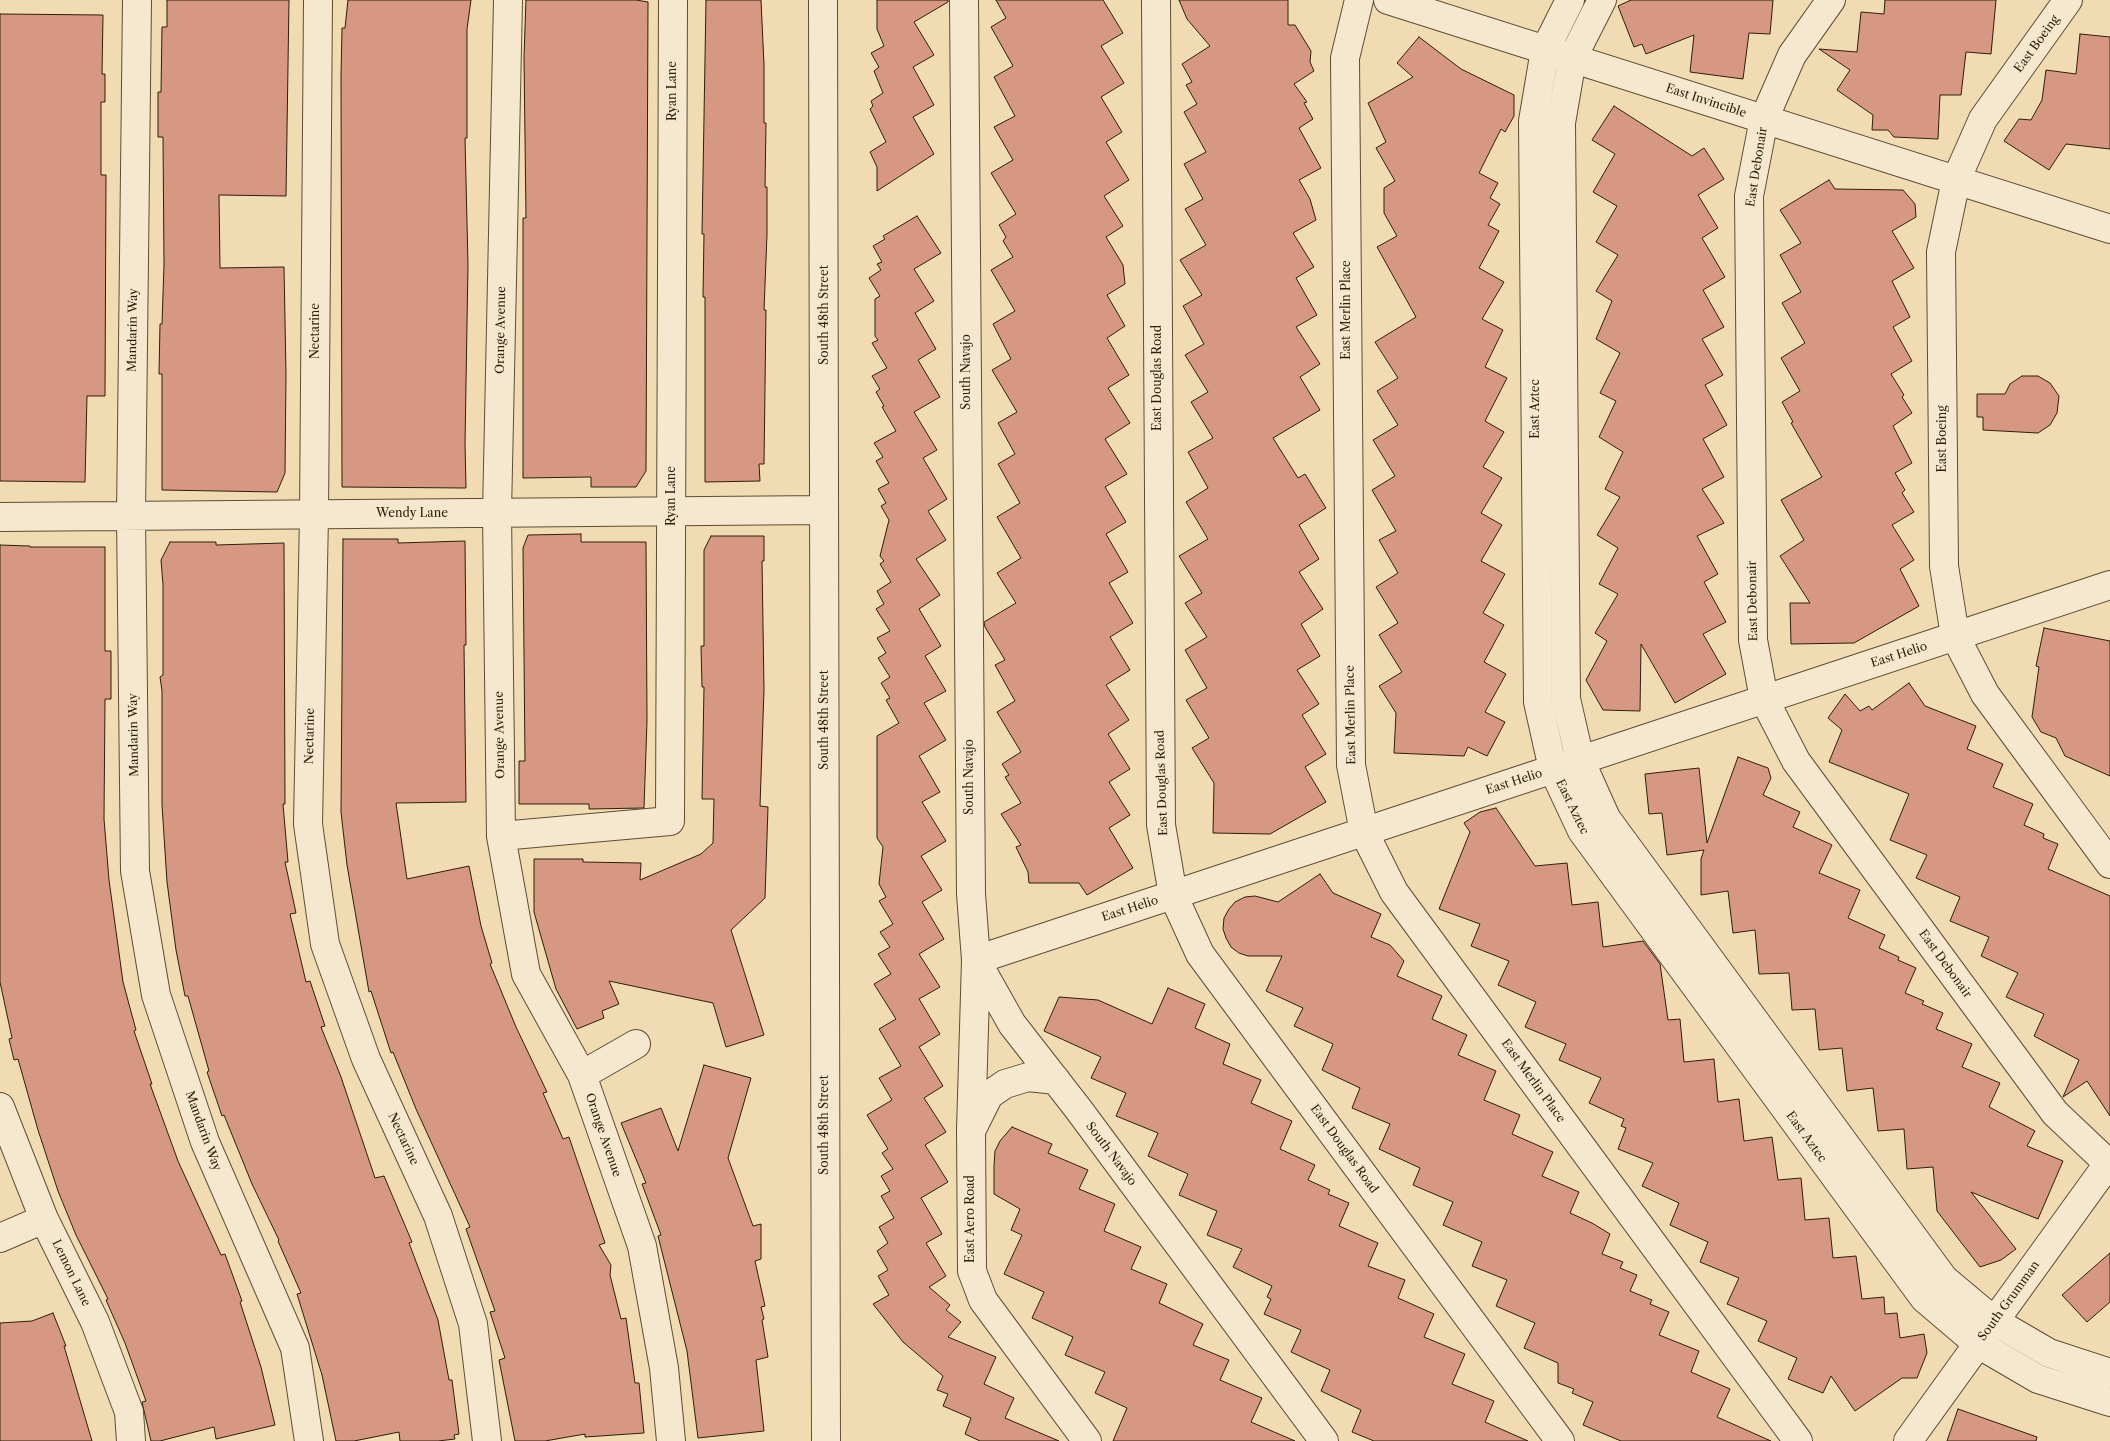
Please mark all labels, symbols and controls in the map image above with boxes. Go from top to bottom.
street label: East Boeing [2011,13,2063,75]
street label: Ryan Lane [666,61,680,121]
street label: East Invincible [1664,81,1748,121]
street label: East Debonair [1744,126,1770,208]
street label: East Merlin Place [1340,260,1354,360]
street label: South 48th Street [818,265,832,365]
street label: Orange Avenue [493,286,509,374]
street label: Mandarin Way [125,288,141,372]
street label: Nectarine [309,303,323,359]
street label: East Douglas Road [1151,325,1165,431]
street label: South Navajo [960,334,974,410]
street label: East Aztec [1529,379,1543,439]
street label: East Boeing [1936,405,1950,473]
street label: Ryan Lane [665,466,679,526]
street label: Wendy Lane [376,507,448,521]
street label: East Debonair [1745,560,1761,642]
street label: East Helio [1869,639,1929,671]
street label: East Merlin Place [1343,665,1359,765]
street label: South 48th Street [818,670,832,770]
street label: Orange Avenue [492,691,508,779]
street label: Mandarin Way [126,693,142,777]
street label: Nectarine [302,708,318,764]
street label: East Douglas Road [1153,730,1171,836]
street label: South Navajo [963,739,977,815]
street label: East Helio [1484,766,1544,798]
street label: East Aztec [1552,777,1592,837]
street label: East Helio [1100,893,1160,925]
street label: East Debonair [1915,927,1975,1001]
street label: East Merlin Place [1498,1036,1568,1126]
street label: South 48th Street [818,1075,832,1175]
street label: Mandarin Way [182,1089,224,1173]
street label: Orange Avenue [582,1091,624,1179]
street label: East Douglas Road [1307,1102,1381,1196]
street label: East Aztec [1783,1109,1829,1165]
street label: Nectarine [385,1111,421,1167]
street label: South Navajo [1082,1119,1140,1189]
street label: East Aero Road [964,1175,978,1263]
street label: Lemon Lane [49,1237,93,1309]
street label: South Grumman [1975,1258,2043,1344]

